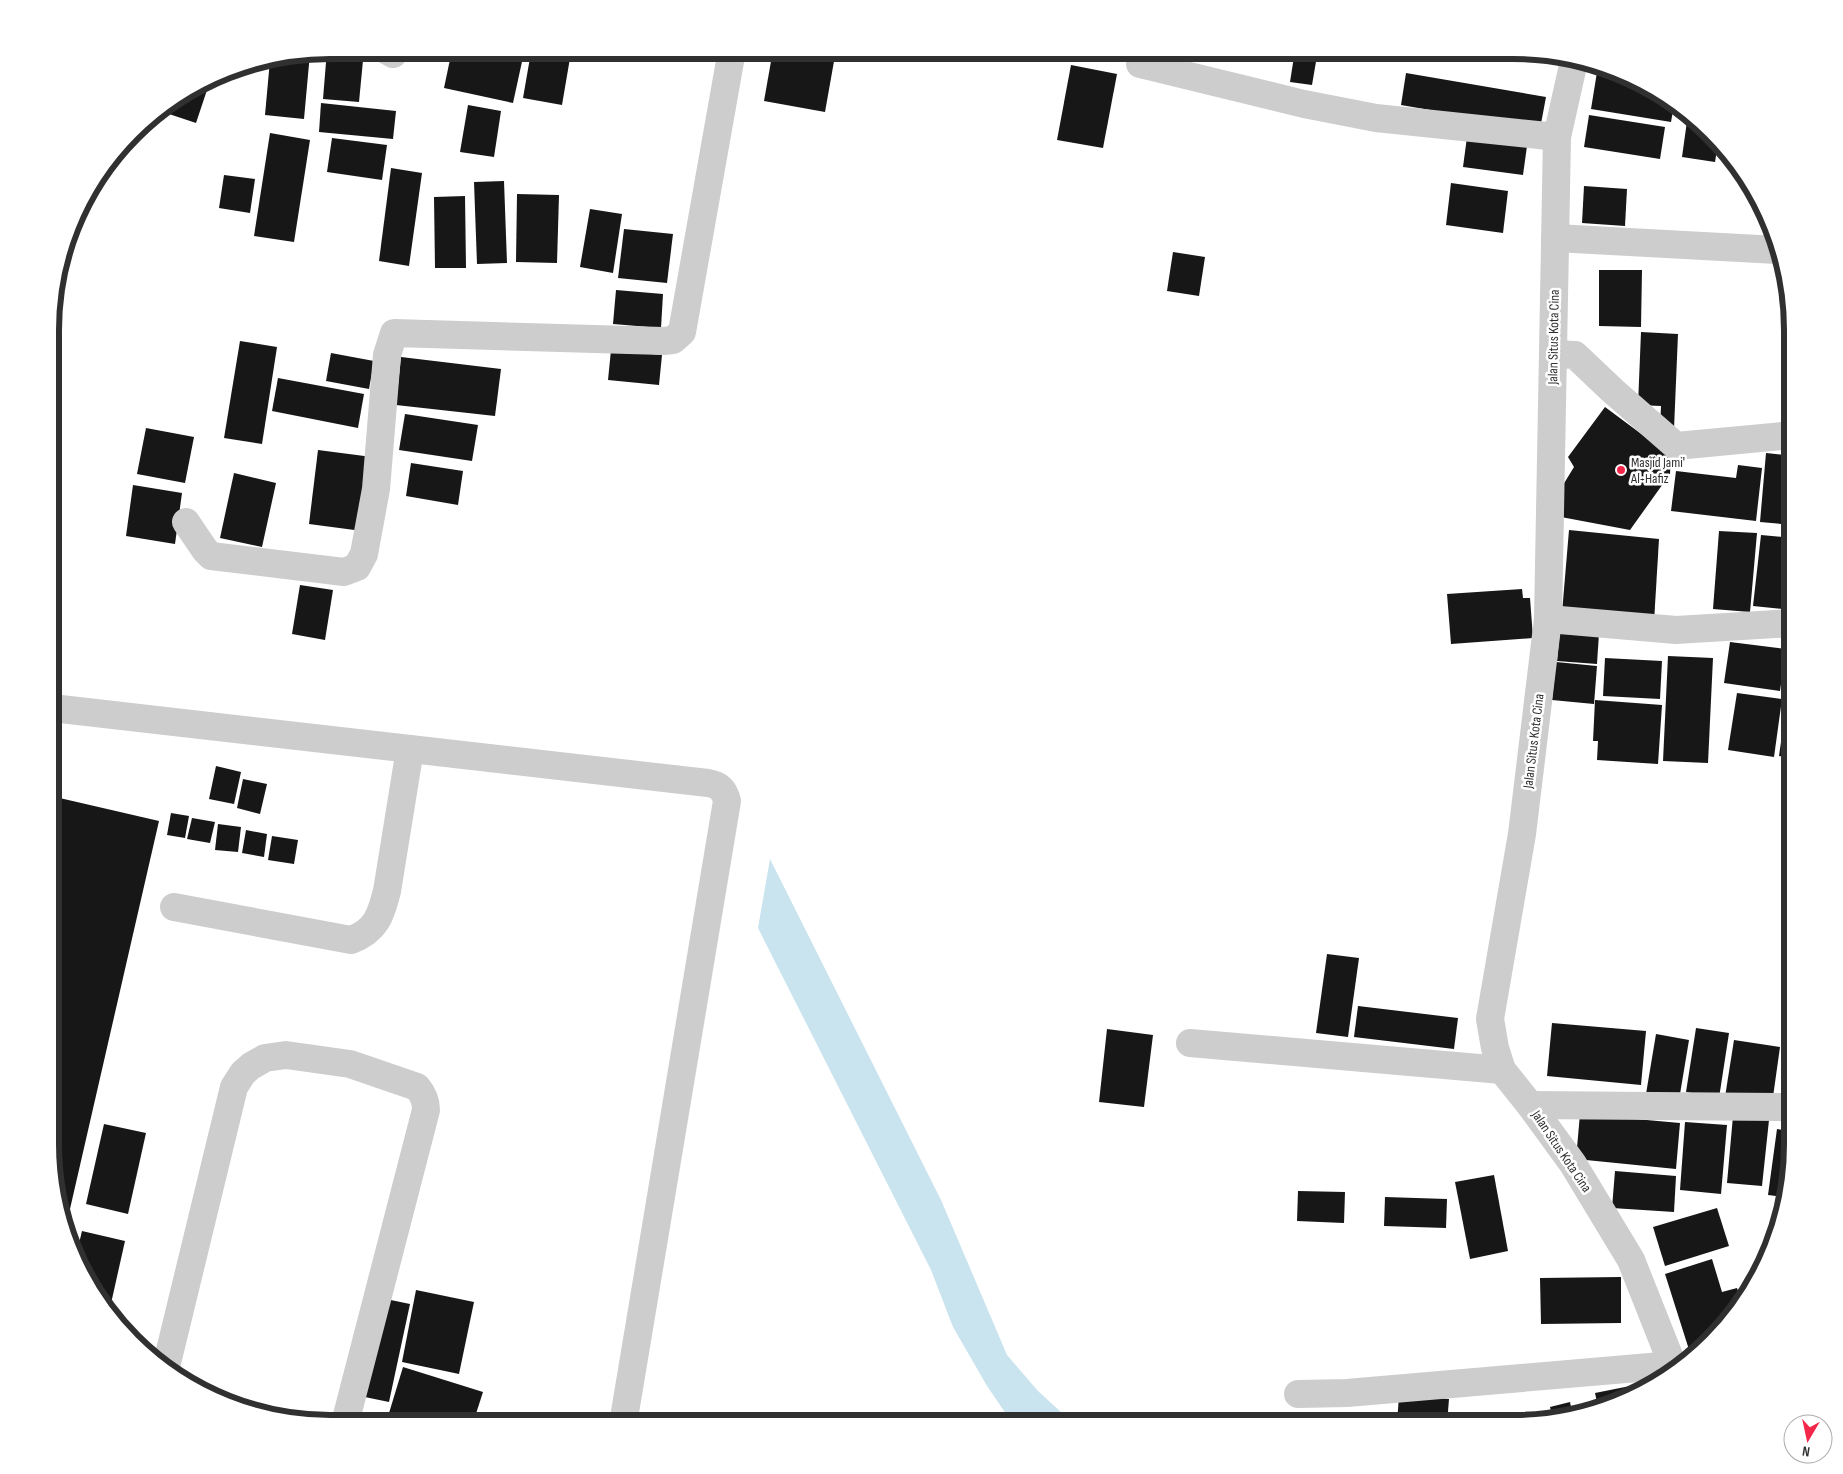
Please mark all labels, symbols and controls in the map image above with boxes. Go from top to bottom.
street label: Jalan Situs Kota Cina [1544,289,1563,386]
place label: Masjid Jami' Al-Hafiz [1630,454,1685,487]
marker: Masjid Jami' Al-Hafiz [1615,464,1627,476]
street label: Jalan Situs Kota Cina [1519,693,1548,790]
street label: Jalan Situs Kota Cina [1527,1106,1595,1195]
north arrow [1783,1414,1833,1464]
text: N [1801,1442,1811,1460]

